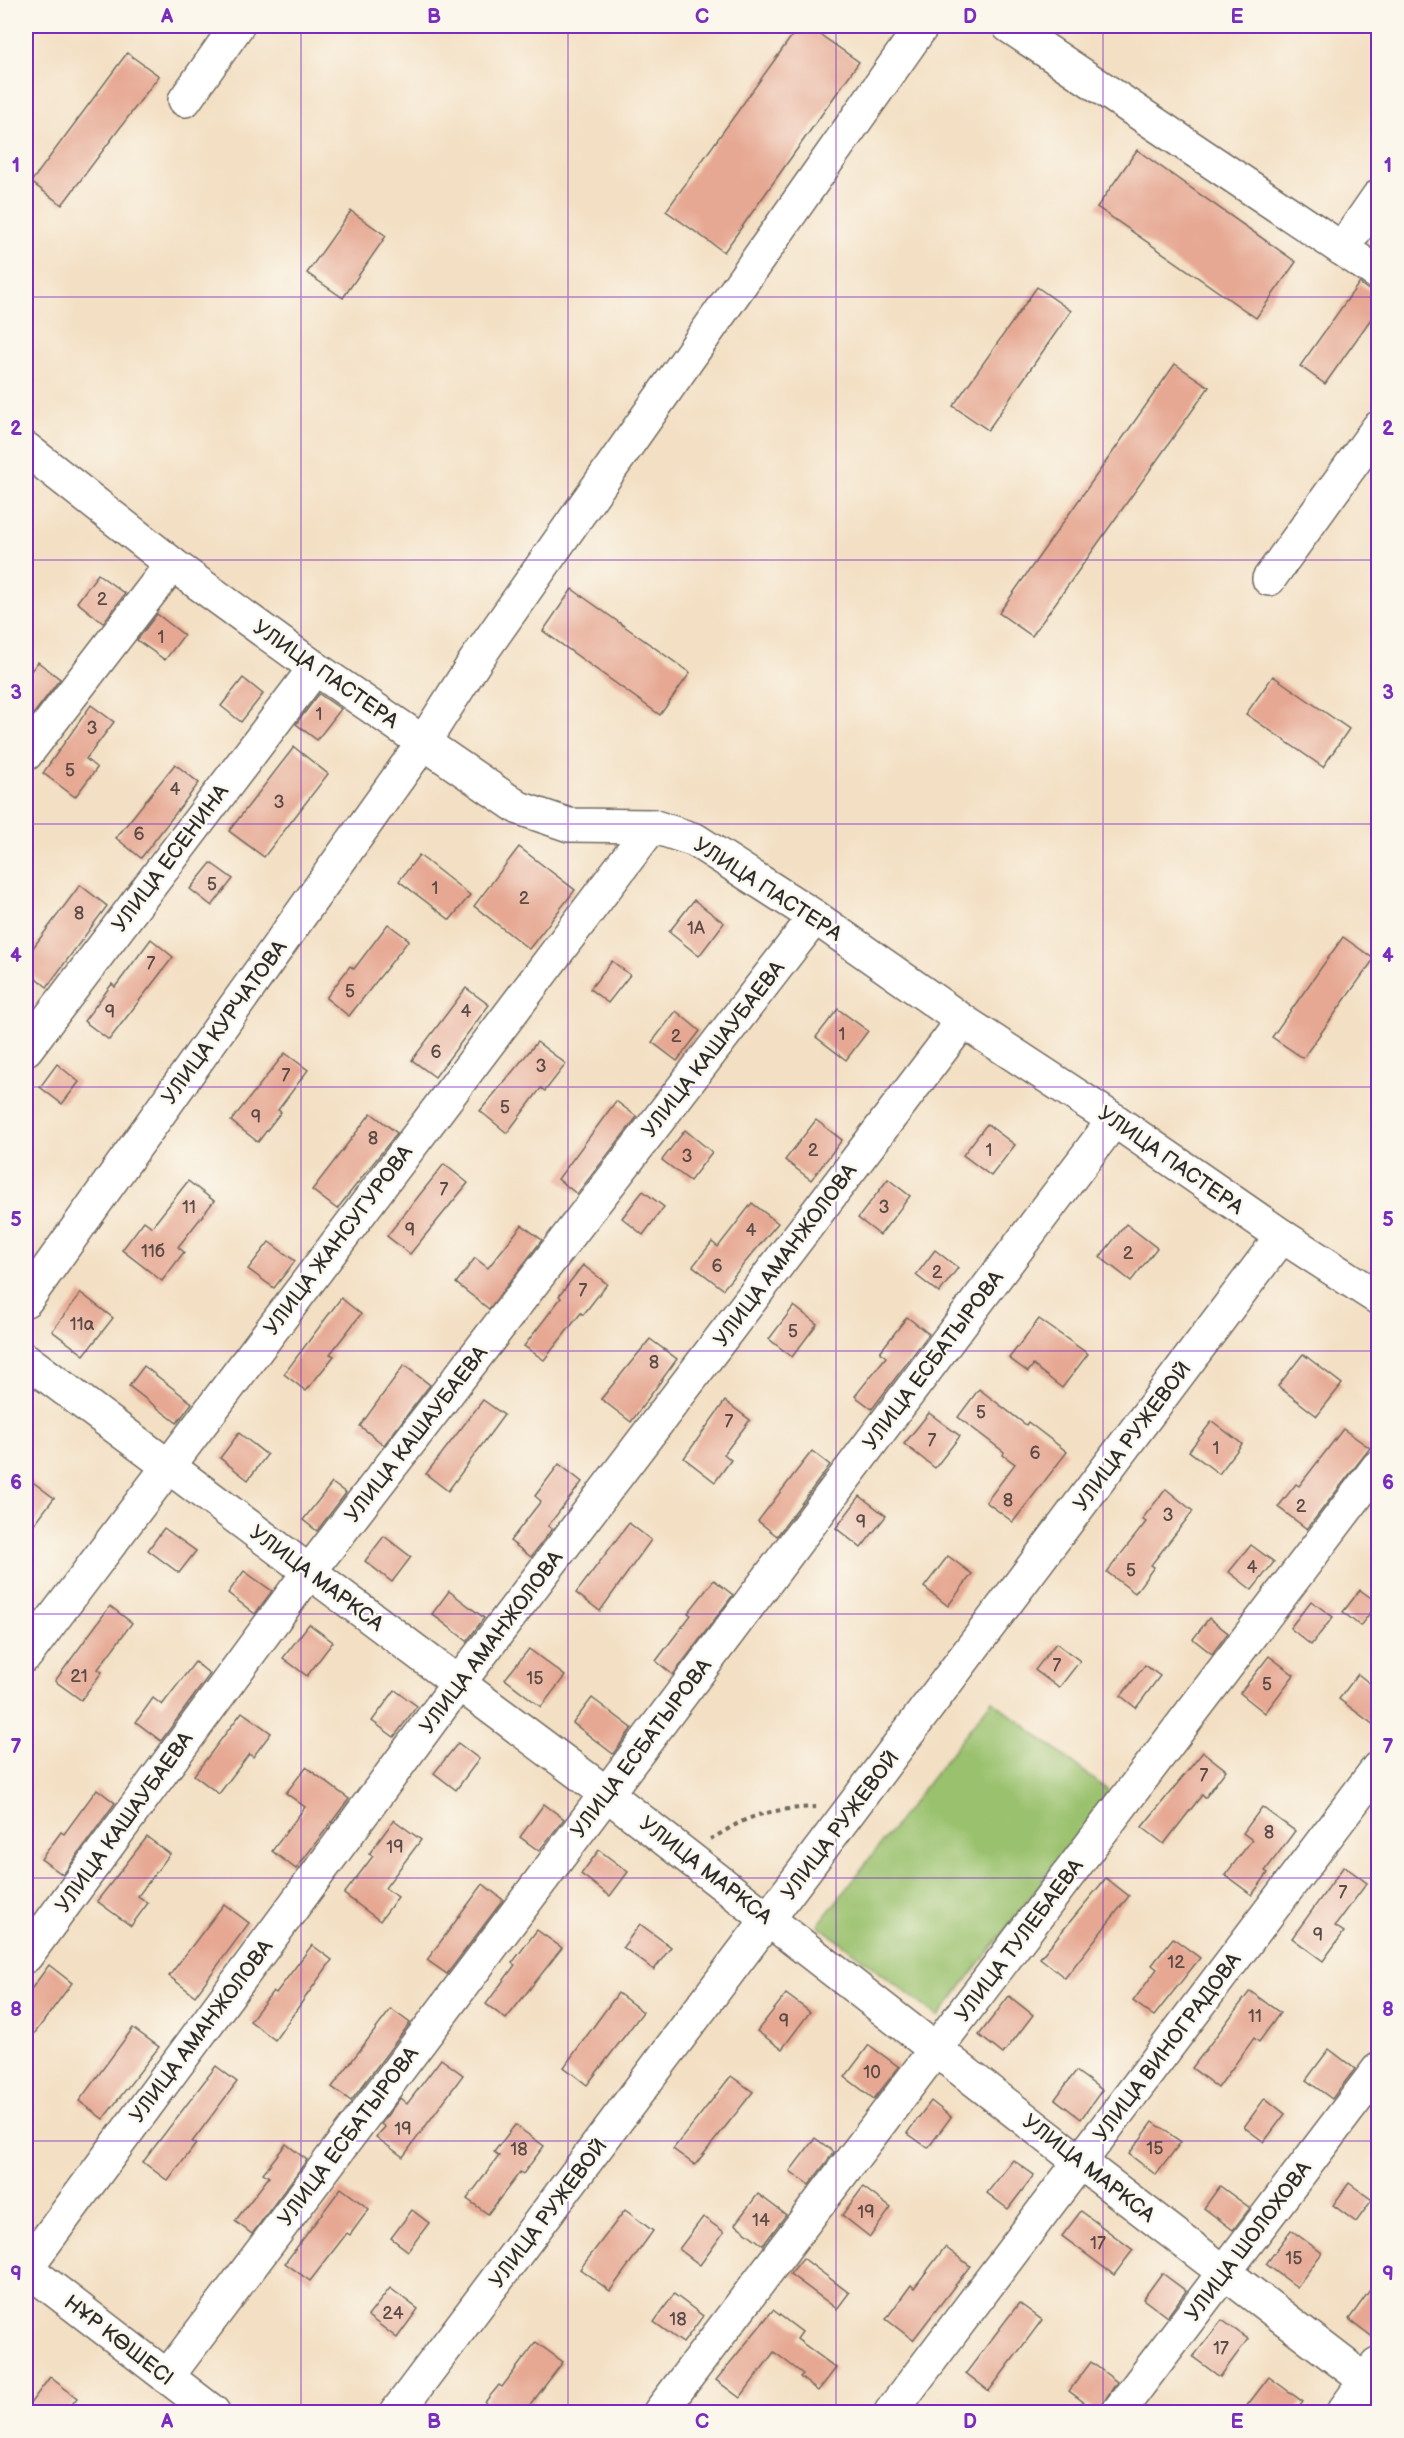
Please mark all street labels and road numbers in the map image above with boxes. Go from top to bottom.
street label: УЛИЦА ПАСТЕРА [248,615,403,734]
street label: УЛИЦА ЕСЕНИНА [107,779,234,937]
street label: УЛИЦА ПАСТЕРА [689,832,847,947]
street label: УЛИЦА КУРЧАТОВА [157,935,292,1109]
street label: УЛИЦА КАШАУБАЕВА [637,956,790,1143]
street label: УЛИЦА ПАСТЕРА [1093,1101,1248,1220]
street label: УЛИЦА ЖАНСУГУРОВА [259,1140,418,1340]
street label: УЛИЦА АМАНЖОЛОВА [708,1159,862,1352]
street label: УЛИЦА ЕСБАТЫРОВА [858,1266,1009,1455]
street label: УЛИЦА КАШАУБАЕВА [340,1341,493,1528]
street label: УЛИЦА РУЖЕВОЙ [1068,1357,1197,1516]
street label: УЛИЦА МАРКСА [245,1520,389,1637]
street label: УЛИЦА АМАНЖОЛОВА [414,1546,568,1739]
street label: УЛИЦА ЕСБАТЫРОВА [566,1654,717,1843]
street label: УЛИЦА КАШАУБАЕВА [50,1727,198,1917]
street label: УЛИЦА РУЖЕВОЙ [776,1746,905,1905]
street label: УЛИЦА МАРКСА [635,1811,777,1930]
street label: УЛИЦА ТУЛЕБАЕВА [950,1854,1089,2027]
street label: УЛИЦА АМАНЖОЛОВА [124,1935,278,2128]
street label: УЛИЦА ВИНОГРАДОВА [1088,1948,1247,2147]
street label: УЛИЦА ЕСБАТЫРОВА [273,2042,424,2231]
street label: УЛИЦА МАРКСА [1018,2109,1160,2228]
street label: УЛИЦА РУЖЕВОЙ [484,2134,613,2293]
street label: УЛИЦА ШОЛОХОВА [1180,2156,1317,2326]
street label: НҰР КӨШЕСІ [59,2290,178,2391]

